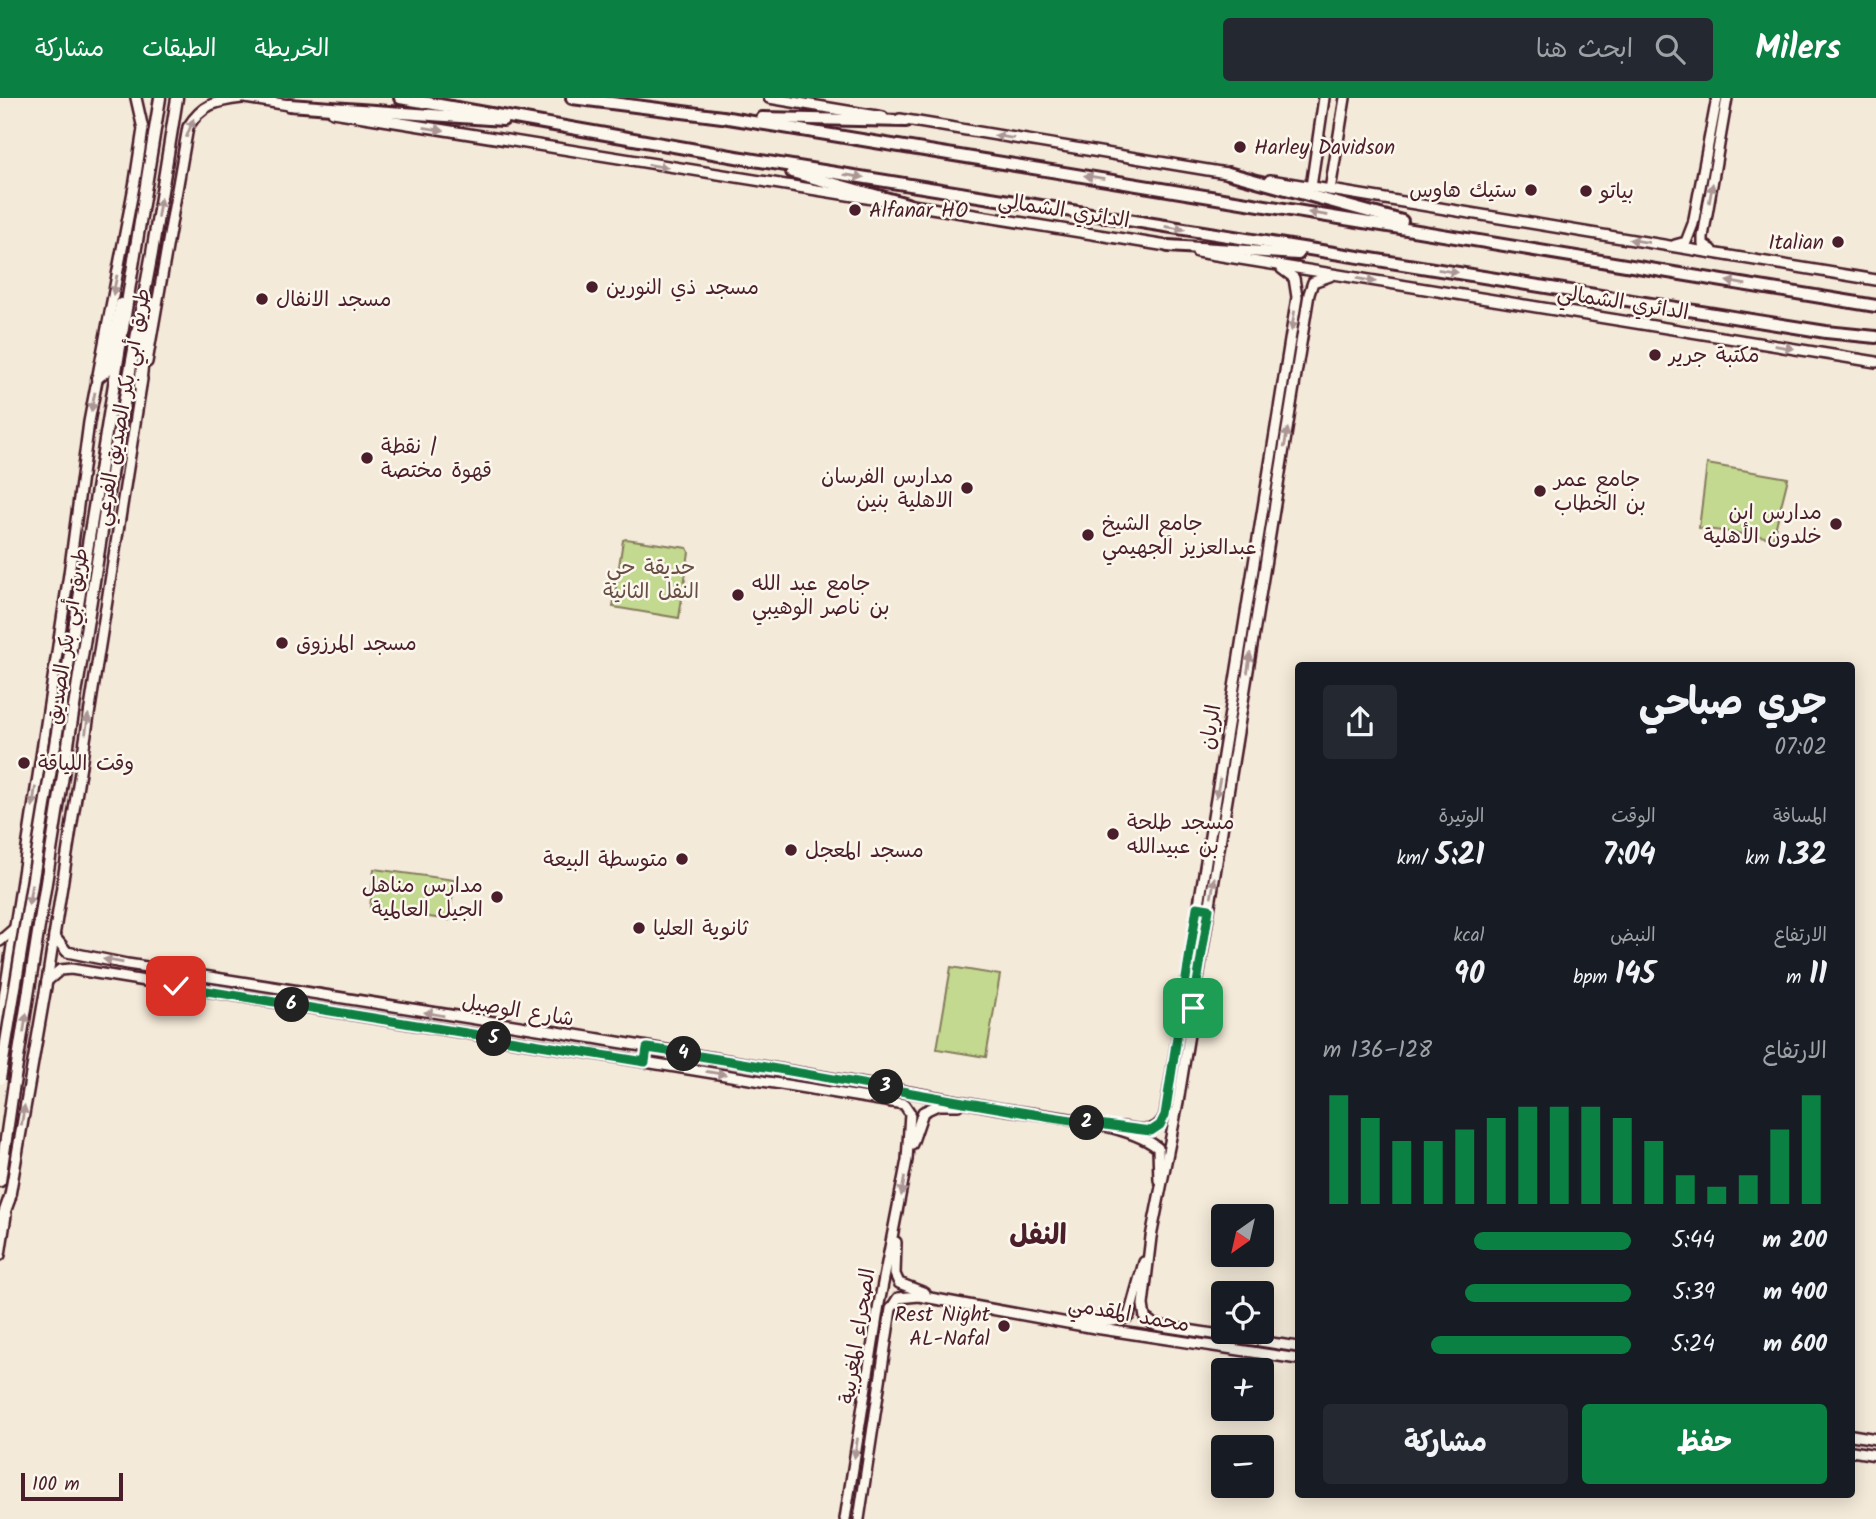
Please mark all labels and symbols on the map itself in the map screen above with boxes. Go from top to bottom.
one-way arrow [185,117,196,138]
one-way arrow [423,124,445,135]
one-way arrow [993,131,1015,142]
place label: Harley Davidson [1254,132,1395,165]
marker: Harley Davidson [1232,139,1248,155]
one-way arrow [647,161,669,172]
one-way arrow [843,171,865,182]
one-way arrow [1083,171,1105,182]
place label: ستيك هاوس [1409,175,1517,208]
place label: بياتو [1598,176,1634,209]
marker: ستيك هاوس [1523,182,1539,198]
one-way arrow [1705,182,1716,204]
marker: بياتو [1578,183,1594,199]
street label: الدائري الشمالي [996,185,1132,239]
place label: Alfanar HO [869,195,968,228]
one-way arrow [154,197,165,219]
marker: Alfanar HO [847,202,863,218]
one-way arrow [1307,208,1329,219]
one-way arrow [1164,223,1186,234]
place label: Italian [1768,227,1824,260]
marker: Italian [1830,234,1846,250]
one-way arrow [1628,235,1650,246]
one-way arrow [1437,266,1459,277]
place label: مسجد ذي النورين [606,272,759,305]
one-way arrow [109,274,120,296]
one-way arrow [1355,275,1377,286]
street label: الدائري الشمالي [1555,277,1691,331]
one-way arrow [1725,277,1747,288]
marker: مسجد ذي النورين [584,279,600,295]
place label: مسجد الانفال [276,284,391,317]
street label: طريق أبي بكر الصديق الفرعي [86,286,162,529]
marker: مسجد الانفال [254,291,270,307]
one-way arrow [1287,310,1298,332]
place label: مكتبة جرير [1667,340,1759,373]
one-way arrow [1774,342,1796,353]
marker: مكتبة جرير [1647,347,1663,363]
one-way arrow [87,391,98,413]
one-way arrow [1281,427,1292,449]
place label: نقطة | قهوة مختصة [381,431,492,488]
marker: نقطة | قهوة مختصة [359,450,375,466]
place label: مدارس الفرسان الاهلية بنين [821,461,953,518]
place label: جامع عمر بن الخطاب [1552,464,1646,521]
marker: مدارس الفرسان الاهلية بنين [959,480,975,496]
marker: جامع عمر بن الخطاب [1532,483,1548,499]
place label: مدارس ابن خلدون الأهلية [1703,497,1822,554]
place label: جامع الشيخ عبدالعزيز الجهيمي [1102,508,1257,566]
marker: مدارس ابن خلدون الأهلية [1828,516,1844,532]
marker: جامع الشيخ عبدالعزيز الجهيمي [1080,527,1096,543]
street label: طريق أبي بكر الصديق [38,545,100,727]
park label: حديقة حي النفل الثانية [603,552,699,609]
place label: جامع عبد الله بن ناصر الوهيبي [752,568,890,626]
marker: جامع عبد الله بن ناصر الوهيبي [730,587,746,603]
place label: مسجد المرزوق [296,628,417,661]
marker: مسجد المرزوق [274,635,290,651]
one-way arrow [1244,651,1255,673]
street label: الريان [1192,702,1231,752]
one-way arrow [82,713,93,735]
place label: وقت اللياقة [38,748,134,781]
marker: وقت اللياقة [16,755,32,771]
one-way arrow [1213,777,1224,799]
one-way arrow [29,786,40,808]
place label: مسجد طلحة بن عبيدالله [1127,807,1234,864]
marker: مسجد طلحة بن عبيدالله [1105,826,1121,842]
place label: مسجد المعجل [805,835,924,868]
marker: مسجد المعجل [783,842,799,858]
place label: متوسطة البيعة [543,844,668,877]
marker: متوسطة البيعة [674,851,690,867]
place label: مدارس مناهل الجيل العالمية [362,870,483,927]
one-way arrow [1208,876,1219,898]
one-way arrow [24,884,35,906]
marker: مدارس مناهل الجيل العالمية [489,889,505,905]
place label: ثانوية العليا [653,913,749,946]
marker: ثانوية العليا [631,920,647,936]
one-way arrow [102,955,124,966]
pin [146,956,206,1016]
pin [1163,978,1223,1038]
street label: شارع الوصيل [459,986,576,1037]
pin: 6 [274,988,310,1023]
one-way arrow [423,1008,445,1019]
one-way arrow [20,1012,31,1034]
pin: 5 [476,1021,512,1056]
pin: 4 [666,1037,702,1072]
one-way arrow [705,1068,727,1079]
pin: 3 [868,1070,903,1104]
one-way arrow [18,1104,29,1126]
pin: 2 [1070,1105,1104,1140]
one-way arrow [897,1175,908,1197]
north arrow [1211,1204,1274,1267]
district label: النفل [1009,1214,1067,1259]
street label: الصحراء المغربية [831,1266,886,1407]
street label: محمد المقدمي [1065,1289,1192,1343]
place label: Rest Night AL-Nafal [894,1299,991,1356]
marker: Rest Night AL-Nafal [996,1318,1012,1334]
one-way arrow [850,1437,861,1459]
scale bar [21,1470,122,1502]

